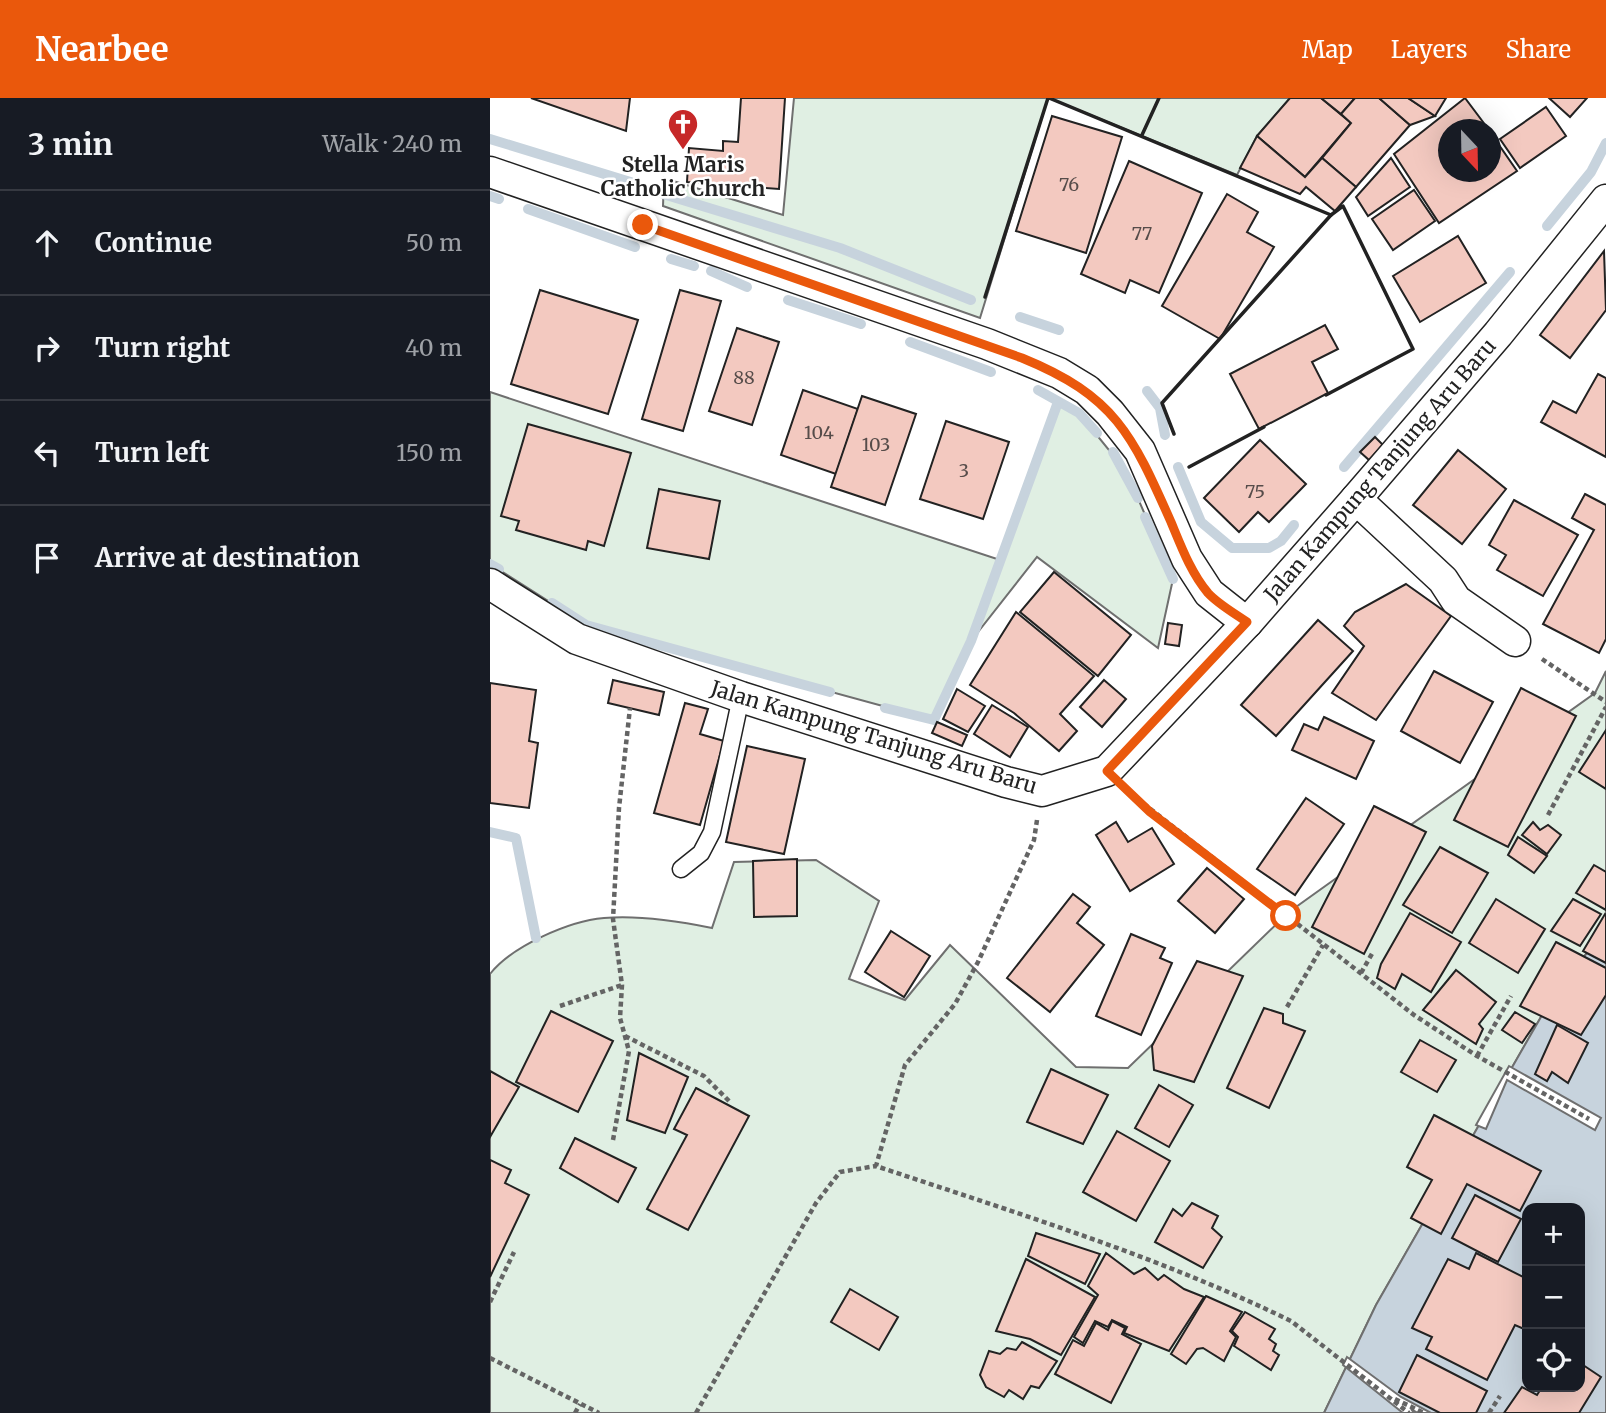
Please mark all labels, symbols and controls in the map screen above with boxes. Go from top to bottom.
text: Nearbee [35,29,169,70]
text: Map [1302,34,1353,65]
text: Layers [1391,34,1467,65]
text: Share [1505,34,1571,65]
church icon: Stella Maris Catholic Church [666,107,700,151]
north arrow [1438,119,1501,182]
text: 3 min [28,125,113,163]
text: Walk · 240 m [322,129,462,158]
place label: Stella Maris Catholic Church [601,151,765,202]
house number: 76 [1059,173,1079,196]
route end [627,209,658,240]
house number: 77 [1132,222,1152,245]
icon: ahead [28,224,66,262]
text: Continue [95,226,212,259]
text: 50 m [406,228,462,257]
icon: right [28,329,66,367]
text: Turn right [95,331,230,364]
text: 40 m [405,333,462,362]
street label: Jalan Kampung Tanjung Aru Baru [1258,333,1502,608]
house number: 88 [733,366,755,389]
house number: 104 [804,421,834,444]
house number: 103 [862,433,890,456]
icon: left [28,434,66,472]
text: Turn left [95,436,209,469]
text: 150 m [396,438,462,467]
house number: 3 [959,459,969,482]
house number: 75 [1245,480,1265,503]
icon: arrive [28,539,66,577]
text: Arrive at destination [95,541,360,574]
street label: Jalan Kampung Tanjung Aru Baru [707,674,1041,800]
route start [1270,900,1301,931]
map controls [1522,1203,1585,1392]
button: + [1522,1203,1585,1266]
button: − [1522,1266,1585,1329]
button: locate [1522,1329,1585,1392]

